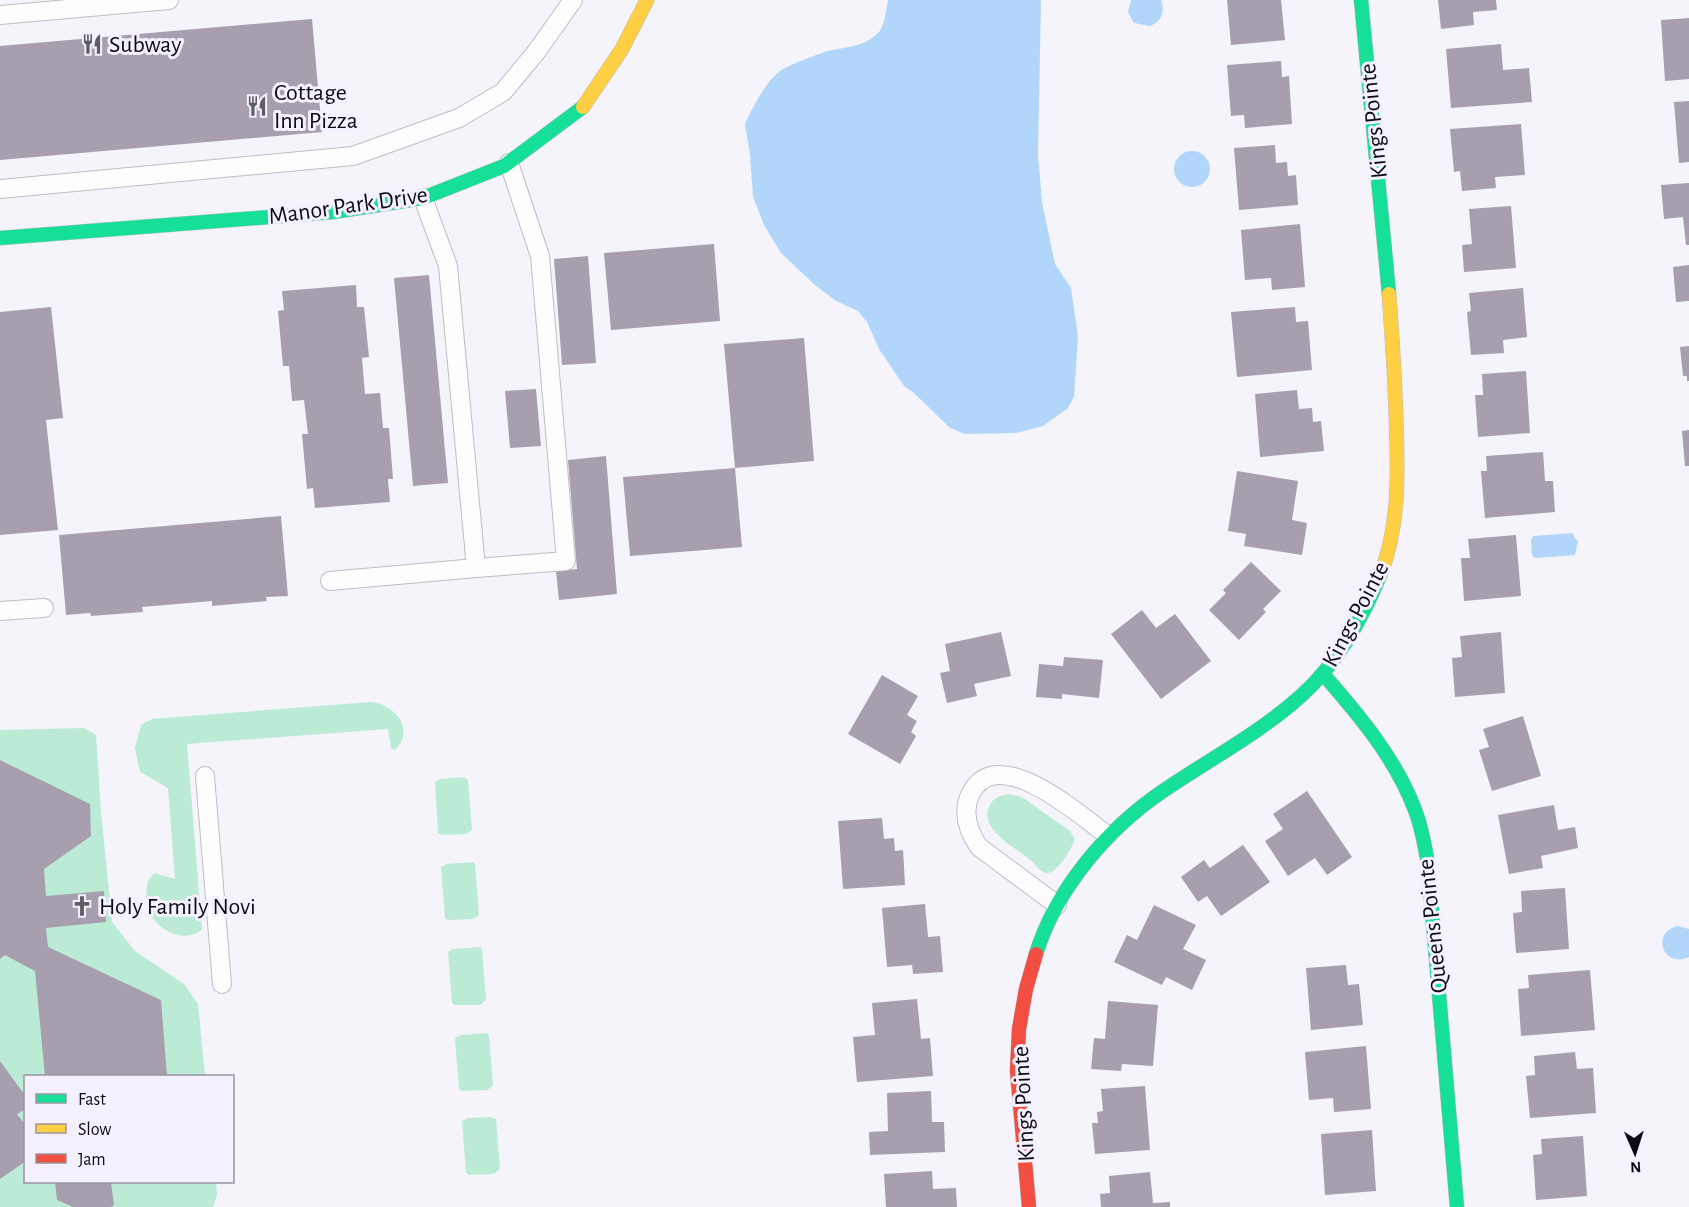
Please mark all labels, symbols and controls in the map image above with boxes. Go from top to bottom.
restaurant icon: Subway [80,32,104,56]
place label: Subway [109,33,181,57]
street label: Kings Pointe [1356,62,1392,180]
place label: Cottage Inn Pizza [274,81,358,133]
restaurant icon: Cottage Inn Pizza [245,94,269,118]
street label: Manor Park Drive [267,183,429,229]
street label: Kings Pointe [1318,558,1394,671]
street label: Queens Pointe [1414,858,1452,994]
church icon: Holy Family Novi [70,894,94,918]
place label: Holy Family Novi [99,895,256,919]
street label: Kings Pointe [1009,1046,1039,1162]
legend [24,1075,234,1183]
text: Fast [78,1091,106,1109]
text: Slow [78,1121,111,1139]
north arrow [1605,1123,1665,1183]
text: Jam [78,1151,106,1169]
text: N [1630,1159,1642,1175]

